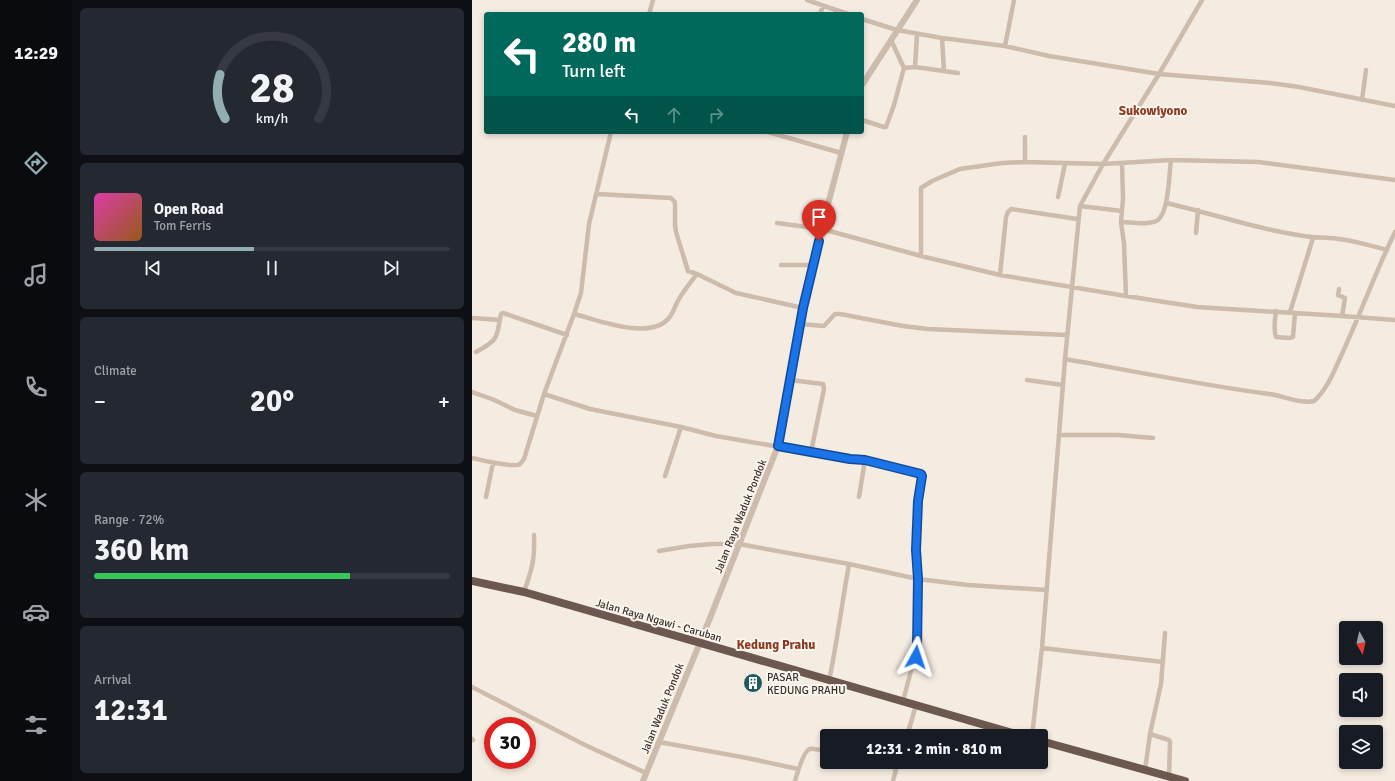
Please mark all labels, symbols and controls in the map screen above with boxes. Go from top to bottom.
text: 280 m [562,26,636,60]
icon: left [496,28,548,80]
text: 12:29 [14,42,58,64]
text: Turn left [562,60,625,82]
text: 28 [250,63,294,114]
district label: Sukowiyono [1119,103,1187,119]
icon: left [621,104,643,126]
icon: ahead [663,104,685,126]
icon: right [705,104,727,126]
text: km/h [256,110,288,127]
icon: directions [22,149,50,177]
text: Open Road [154,200,224,218]
pin [802,200,836,241]
icon: arrive [808,206,830,228]
text: Tom Ferris [154,218,211,234]
icon: previous [142,257,164,279]
icon: pause [261,257,283,279]
icon: next [380,257,402,279]
icon: music [22,261,50,289]
text: Climate [94,363,137,379]
icon: phone [22,373,50,401]
text: 20° [250,383,294,420]
text: − [94,388,106,415]
text: + [438,388,450,415]
street label: Jalan Raya Waduk Pondok [712,457,769,575]
icon: climate [22,486,50,514]
text: Range · 72% [94,512,164,528]
text: 360 km [94,532,189,569]
street label: Jalan Raya Ngawi - Caruban [594,596,723,645]
icon: car [22,598,50,626]
north arrow [1339,621,1383,665]
map controls [1339,621,1383,769]
position arrow [895,636,937,678]
district label: Kedung Prahu [737,637,815,653]
street label: Jalan Waduk Pondok [638,661,687,755]
place label: PASAR KEDUNG PRAHU [767,671,846,697]
text: Arrival [94,672,131,688]
building icon: PASAR KEDUNG PRAHU [742,672,764,694]
button: sound [1339,673,1383,717]
text: 12:31 [94,692,168,729]
icon: filters [22,711,50,739]
speed limit sign: 30 [484,717,536,769]
button: layers [1339,725,1383,769]
text: 12:31 · 2 min · 810 m [866,740,1002,758]

